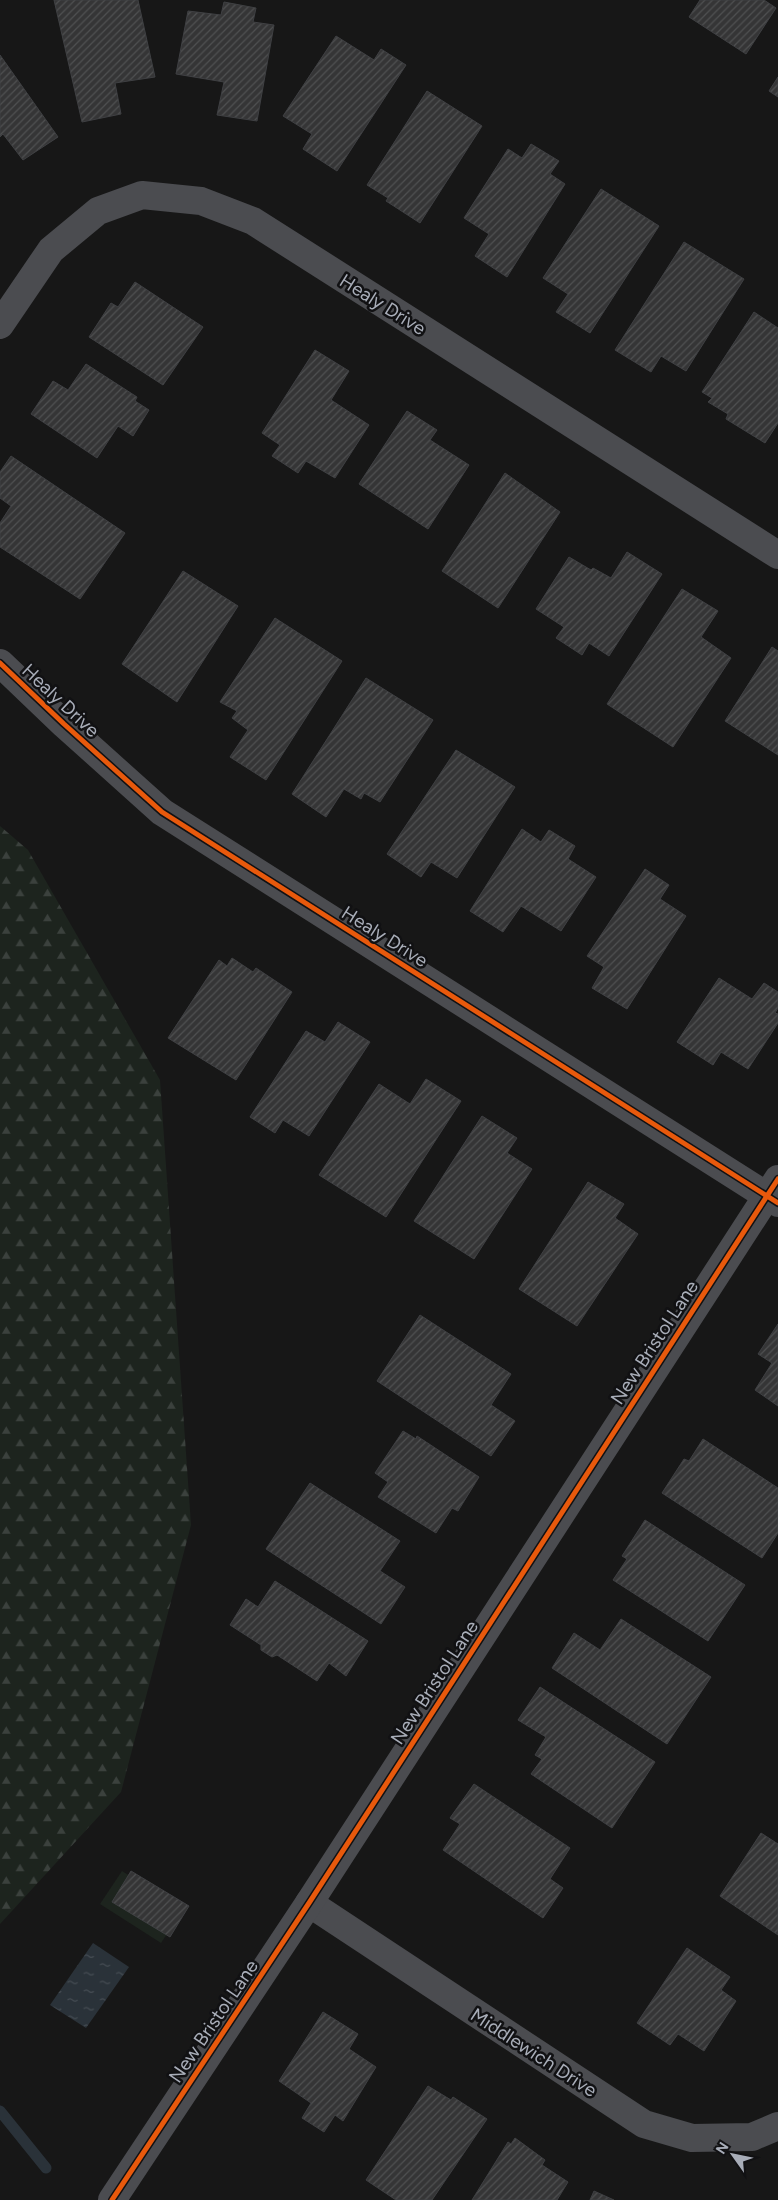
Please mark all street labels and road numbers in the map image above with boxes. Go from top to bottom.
street label: Healy Drive [335,269,430,340]
street label: Healy Drive [17,659,104,742]
street label: Healy Drive [337,901,432,972]
street label: New Bristol Lane [606,1276,703,1409]
street label: New Bristol Lane [386,1616,483,1749]
street label: New Bristol Lane [164,1955,263,2087]
street label: Middlewich Drive [466,2003,601,2102]

